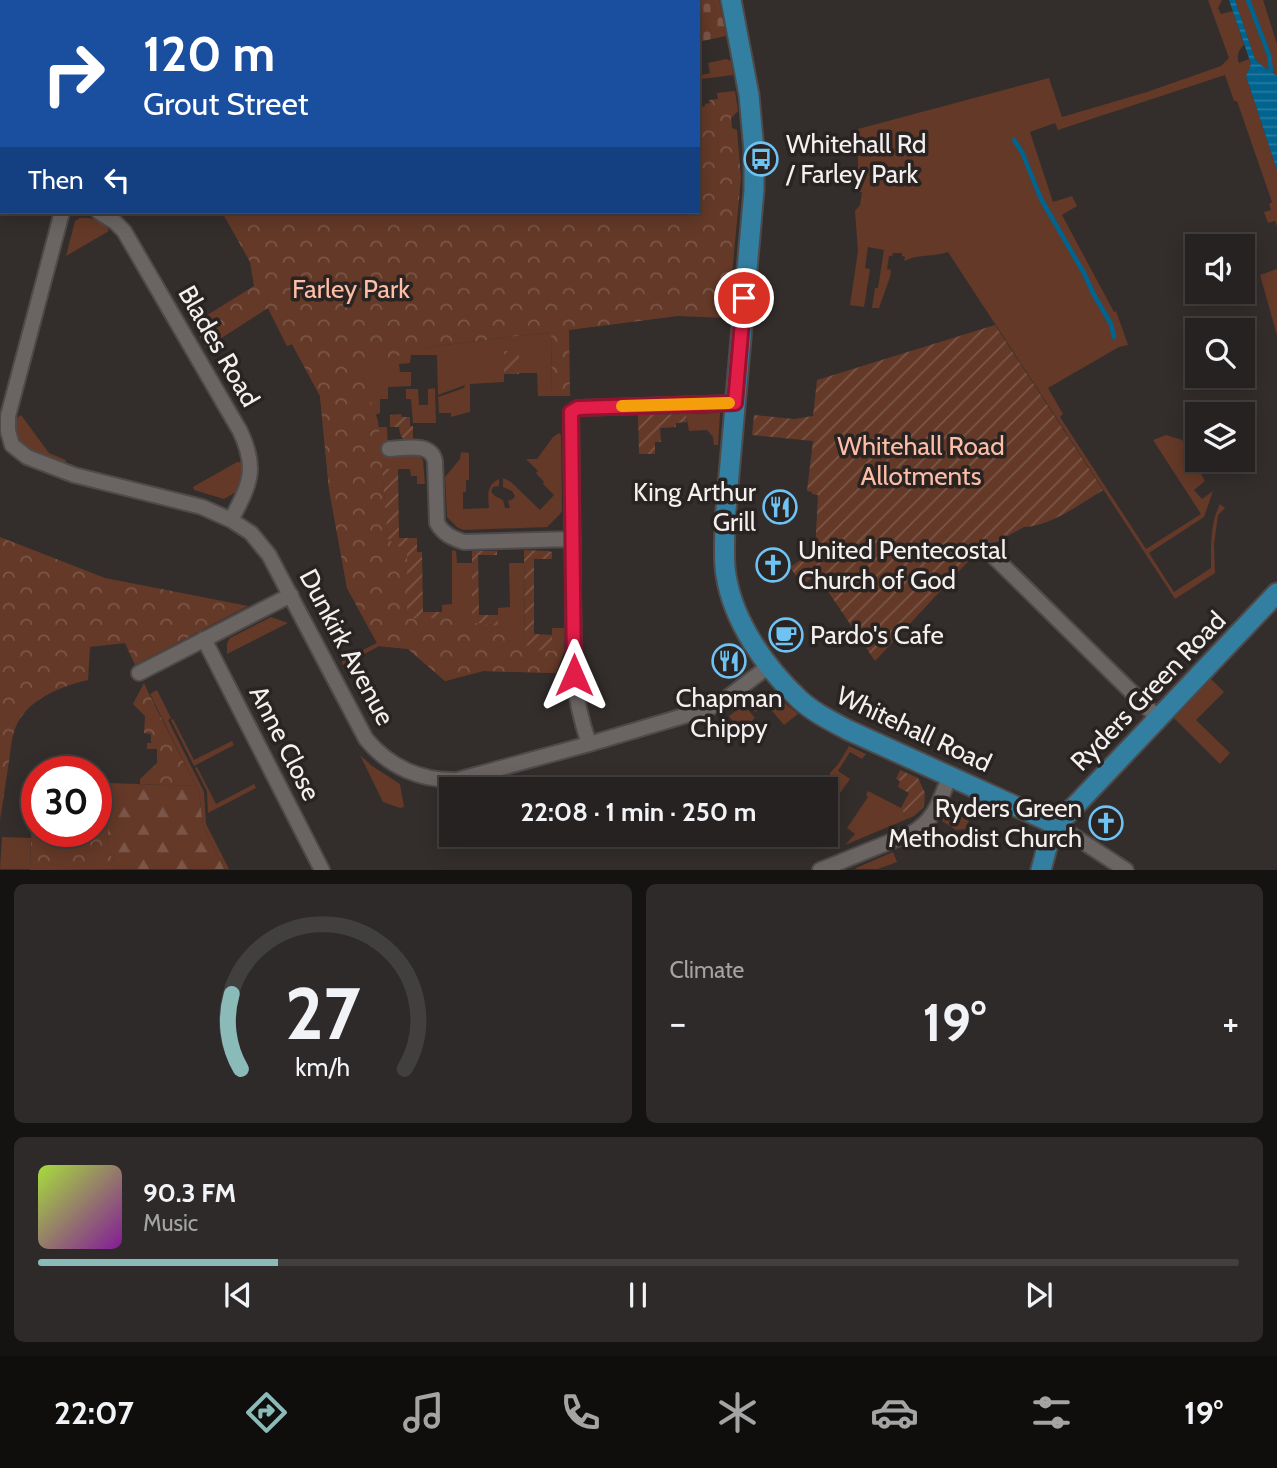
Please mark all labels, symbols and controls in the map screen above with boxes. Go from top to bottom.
text: 120 m [143,24,275,83]
icon: right [28,28,119,119]
text: Grout Street [143,84,309,123]
place label: Whitehall Rd / Farley Park [785,128,926,190]
bus stop icon: Whitehall Rd / Farley Park [742,140,780,178]
icon: left [98,161,136,199]
text: Then [28,164,84,196]
map controls [1185,234,1255,472]
button: sound [1185,234,1255,304]
pin [714,268,774,328]
park label: Farley Park [292,273,410,305]
icon: arrive [725,279,763,317]
street label: Blades Road [171,280,267,412]
button: search [1185,318,1255,388]
button: layers [1185,402,1255,472]
park label: Whitehall Road Allotments [837,430,1005,492]
place label: King Arthur Grill [633,476,757,538]
restaurant icon: King Arthur Grill [761,488,799,526]
place label: United Pentecostal Church of God [798,534,1007,596]
church icon: United Pentecostal Church of God [754,546,792,584]
street label: Dunkirk Avenue [292,563,402,731]
street label: Ryders Green Road [1064,605,1232,777]
cafe icon: Pardo's Cafe [767,616,805,654]
place label: Pardo's Cafe [810,619,944,651]
position arrow [537,638,611,712]
restaurant icon: Chapman Chippy [710,642,748,680]
street label: Whitehall Road [831,679,997,779]
street label: Anne Close [242,680,328,806]
place label: Chapman Chippy [676,682,782,744]
speed limit sign: 30 [21,756,112,847]
place label: Ryders Green Methodist Church [888,792,1082,854]
text: 22:08 · 1 min · 250 m [521,796,756,828]
church icon: Ryders Green Methodist Church [1087,804,1125,842]
text: Climate [670,956,744,984]
text: 27 [285,970,361,1058]
text: 19° [923,991,986,1054]
text: − [670,999,686,1046]
text: + [1222,999,1239,1046]
text: km/h [295,1052,350,1082]
text: 90.3 FM [143,1177,236,1209]
text: Music [143,1209,198,1237]
icon: previous [219,1276,257,1314]
icon: pause [619,1276,657,1314]
icon: next [1020,1276,1058,1314]
icon: directions [242,1388,291,1437]
icon: music [399,1388,448,1437]
icon: phone [556,1388,605,1437]
icon: climate [713,1388,762,1437]
icon: car [870,1388,919,1437]
icon: filters [1027,1388,1076,1437]
text: 22:07 [54,1393,134,1432]
text: 19° [1184,1393,1223,1432]

